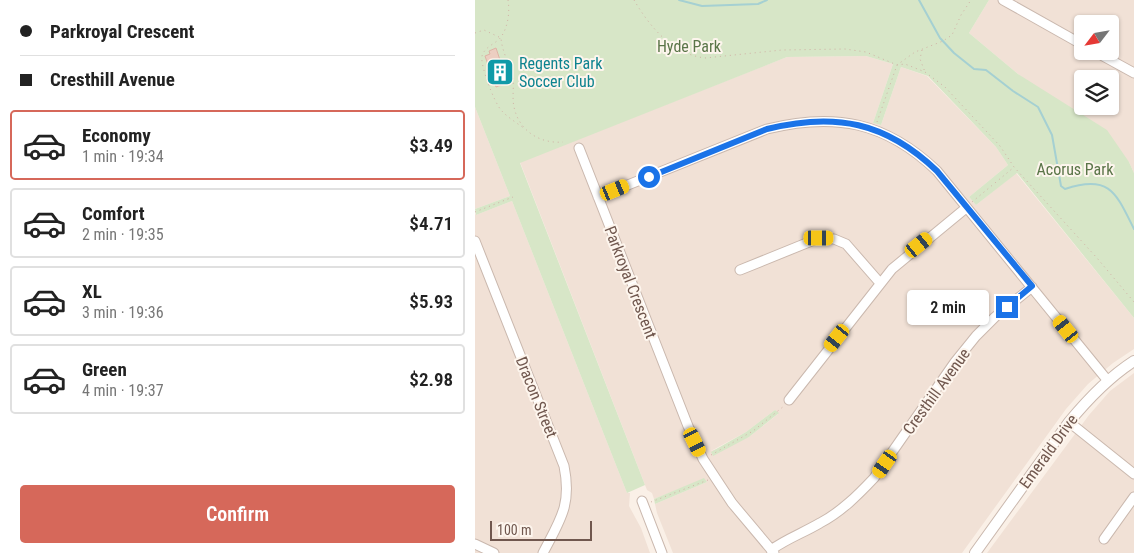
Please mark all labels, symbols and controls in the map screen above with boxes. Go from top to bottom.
north arrow [1074,15,1119,60]
map controls [1074,15,1119,115]
text: Parkroyal Crescent [50,20,194,43]
park label: Hyde Park [657,37,722,56]
place label: Regents Park Soccer Club [519,54,603,91]
building icon: Regents Park Soccer Club [485,57,515,87]
text: Cresthill Avenue [50,68,175,91]
button: layers [1074,70,1119,115]
icon: car [22,123,67,168]
text: Economy [82,124,151,147]
text: $3.49 [409,134,453,157]
text: 1 min · 19:34 [82,147,164,166]
park label: Acorus Park [1037,160,1114,179]
route start [638,166,660,188]
car [598,177,631,203]
icon: car [22,201,67,246]
text: Comfort [82,202,145,225]
text: $4.71 [409,212,453,235]
street label: Parkroyal Crescent [600,223,661,341]
text: 2 min · 19:35 [82,225,164,244]
car [902,230,935,260]
car [804,231,834,246]
icon: car [22,279,67,324]
text: XL [82,280,102,303]
text: $5.93 [409,290,453,313]
callout: 2 min [907,290,989,324]
route end [996,296,1018,318]
text: 2 min [930,298,966,317]
text: 3 min · 19:36 [82,303,164,322]
car [1050,313,1081,345]
car [821,322,852,354]
street label: Cresthill Avenue [899,345,974,438]
street label: Dracon Street [512,354,561,441]
icon: car [22,357,67,402]
text: Green [82,358,127,381]
text: $2.98 [409,368,453,391]
text: 4 min · 19:37 [82,381,164,400]
street label: Emerald Drive [1015,411,1082,492]
car [681,425,708,459]
car [870,447,899,481]
button: Confirm [20,485,455,543]
scale bar [490,518,593,541]
text: 100 m [497,522,532,538]

